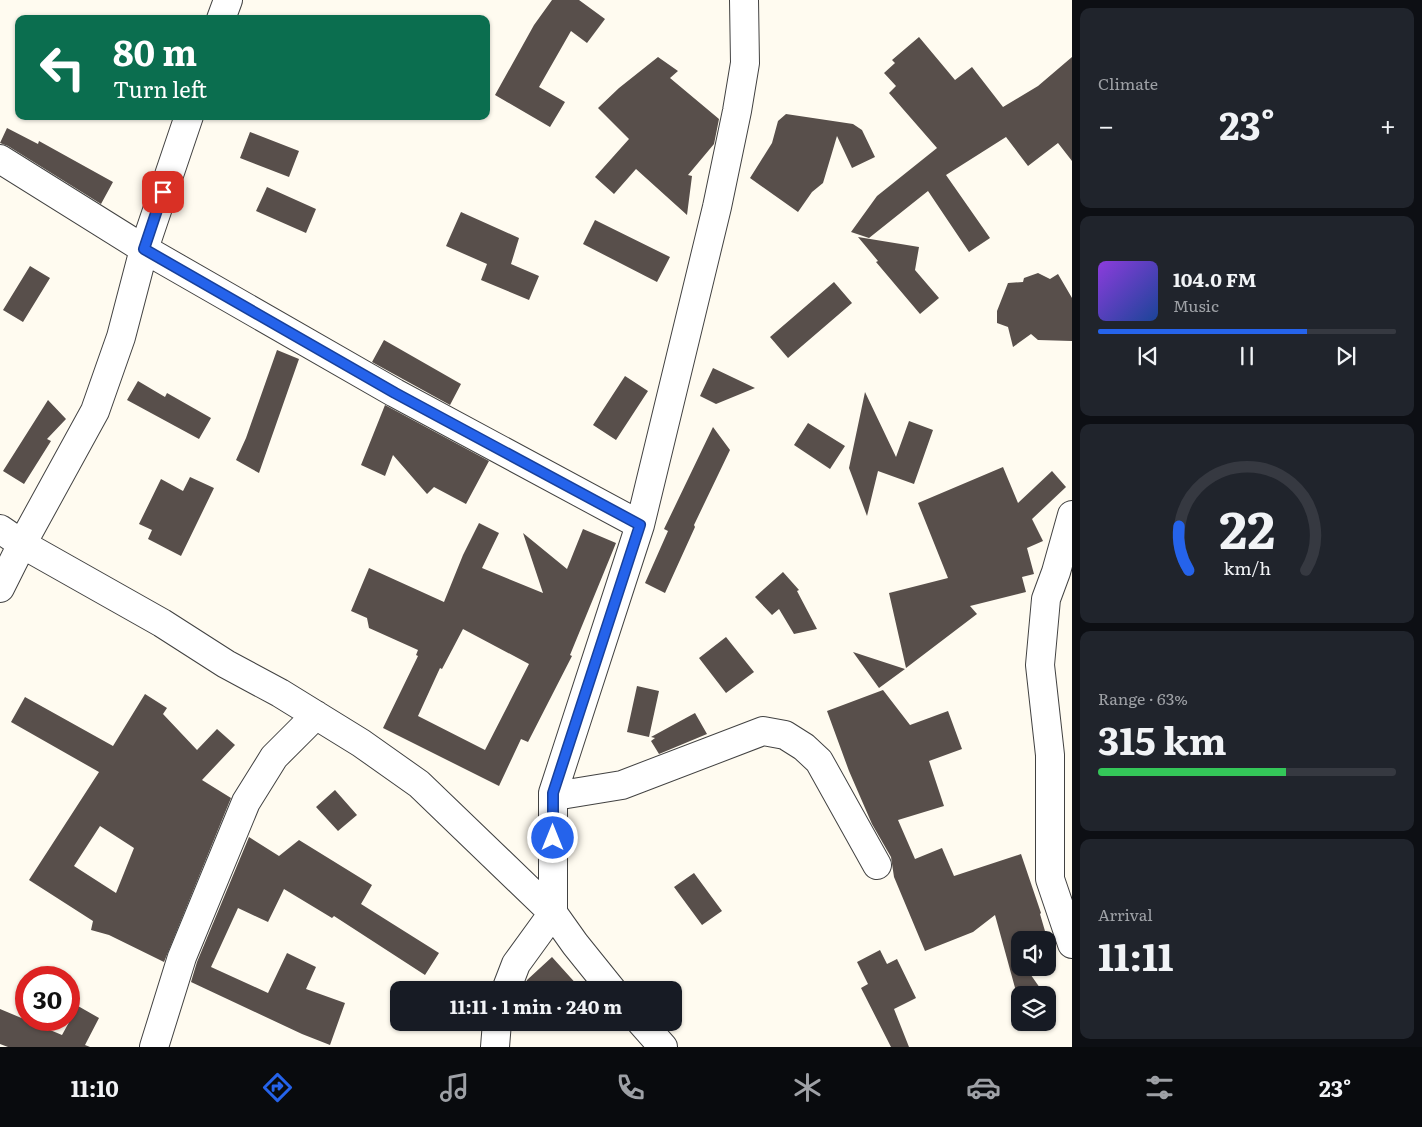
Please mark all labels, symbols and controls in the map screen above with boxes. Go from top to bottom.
text: 80 m [113,25,197,77]
icon: left [30,35,95,100]
text: Climate [1098,71,1158,95]
text: Turn left [113,72,207,105]
text: 23° [1219,95,1275,152]
text: − [1098,103,1114,145]
text: + [1380,103,1396,145]
pin [142,171,184,213]
icon: arrive [149,178,177,206]
text: 104.0 FM [1173,265,1257,293]
text: Music [1173,293,1219,317]
icon: previous [1134,342,1162,370]
icon: pause [1233,342,1261,370]
icon: next [1332,342,1360,370]
text: 22 [1219,488,1275,565]
text: km/h [1223,554,1271,581]
text: Range · 63% [1098,686,1188,710]
text: 315 km [1098,710,1227,767]
position arrow [526,811,578,863]
text: Arrival [1098,902,1153,926]
text: 11:11 [1098,926,1173,983]
map controls [1011,931,1056,1031]
button: sound [1011,931,1056,976]
speed limit sign: 30 [15,966,80,1031]
button: layers [1011,986,1056,1031]
text: 11:11 · 1 min · 240 m [450,992,622,1020]
icon: directions [260,1070,295,1105]
icon: music [437,1070,472,1105]
icon: phone [613,1070,648,1105]
icon: climate [790,1070,825,1105]
icon: car [966,1070,1001,1105]
icon: filters [1142,1070,1177,1105]
text: 11:10 [71,1071,119,1104]
text: 23° [1319,1071,1351,1104]

